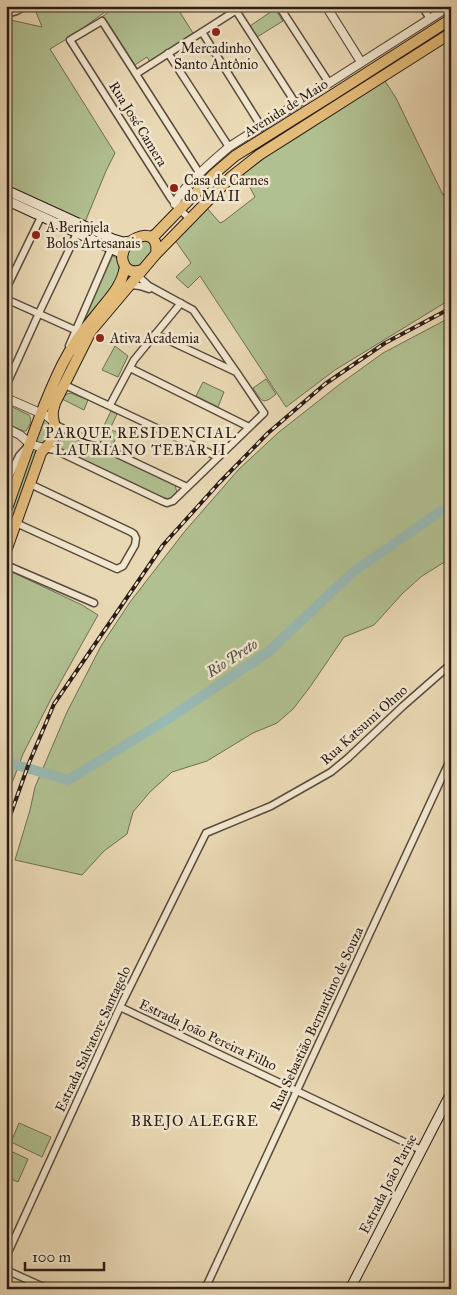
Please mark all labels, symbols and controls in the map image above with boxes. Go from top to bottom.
marker: Mercadinho Santo Antônio [210,26,222,38]
place label: Mercadinho Santo Antônio [174,40,258,73]
street label: Avenida de Maio [240,75,331,141]
street label: Rua José Camera [104,78,171,170]
place label: Casa de Carnes do MA II [184,172,269,205]
marker: Casa de Carnes do MA II [168,182,180,194]
place label: A Berinjela Bolos Artesanais [45,219,140,252]
marker: A Berinjela Bolos Artesanais [30,229,42,241]
place label: Ativa Academia [109,330,199,347]
marker: Ativa Academia [94,332,106,344]
district label: PARQUE RESIDENCIAL LAURIANO TEBAR II [45,424,237,459]
water label: Rio Preto [202,635,261,682]
street label: Rua Katsumi Ohno [317,681,411,769]
street label: Rua Sebastião Bernardino de Souza [267,924,367,1114]
street label: Estrada Salvatore Santagelo [52,963,134,1115]
street label: Estrada João Pereira Filho [136,996,280,1075]
district label: BREJO ALEGRE [131,1112,259,1131]
street label: Estrada João Parise [356,1131,421,1237]
scale bar [25,1240,104,1272]
text: 100 m [32,1248,72,1266]

